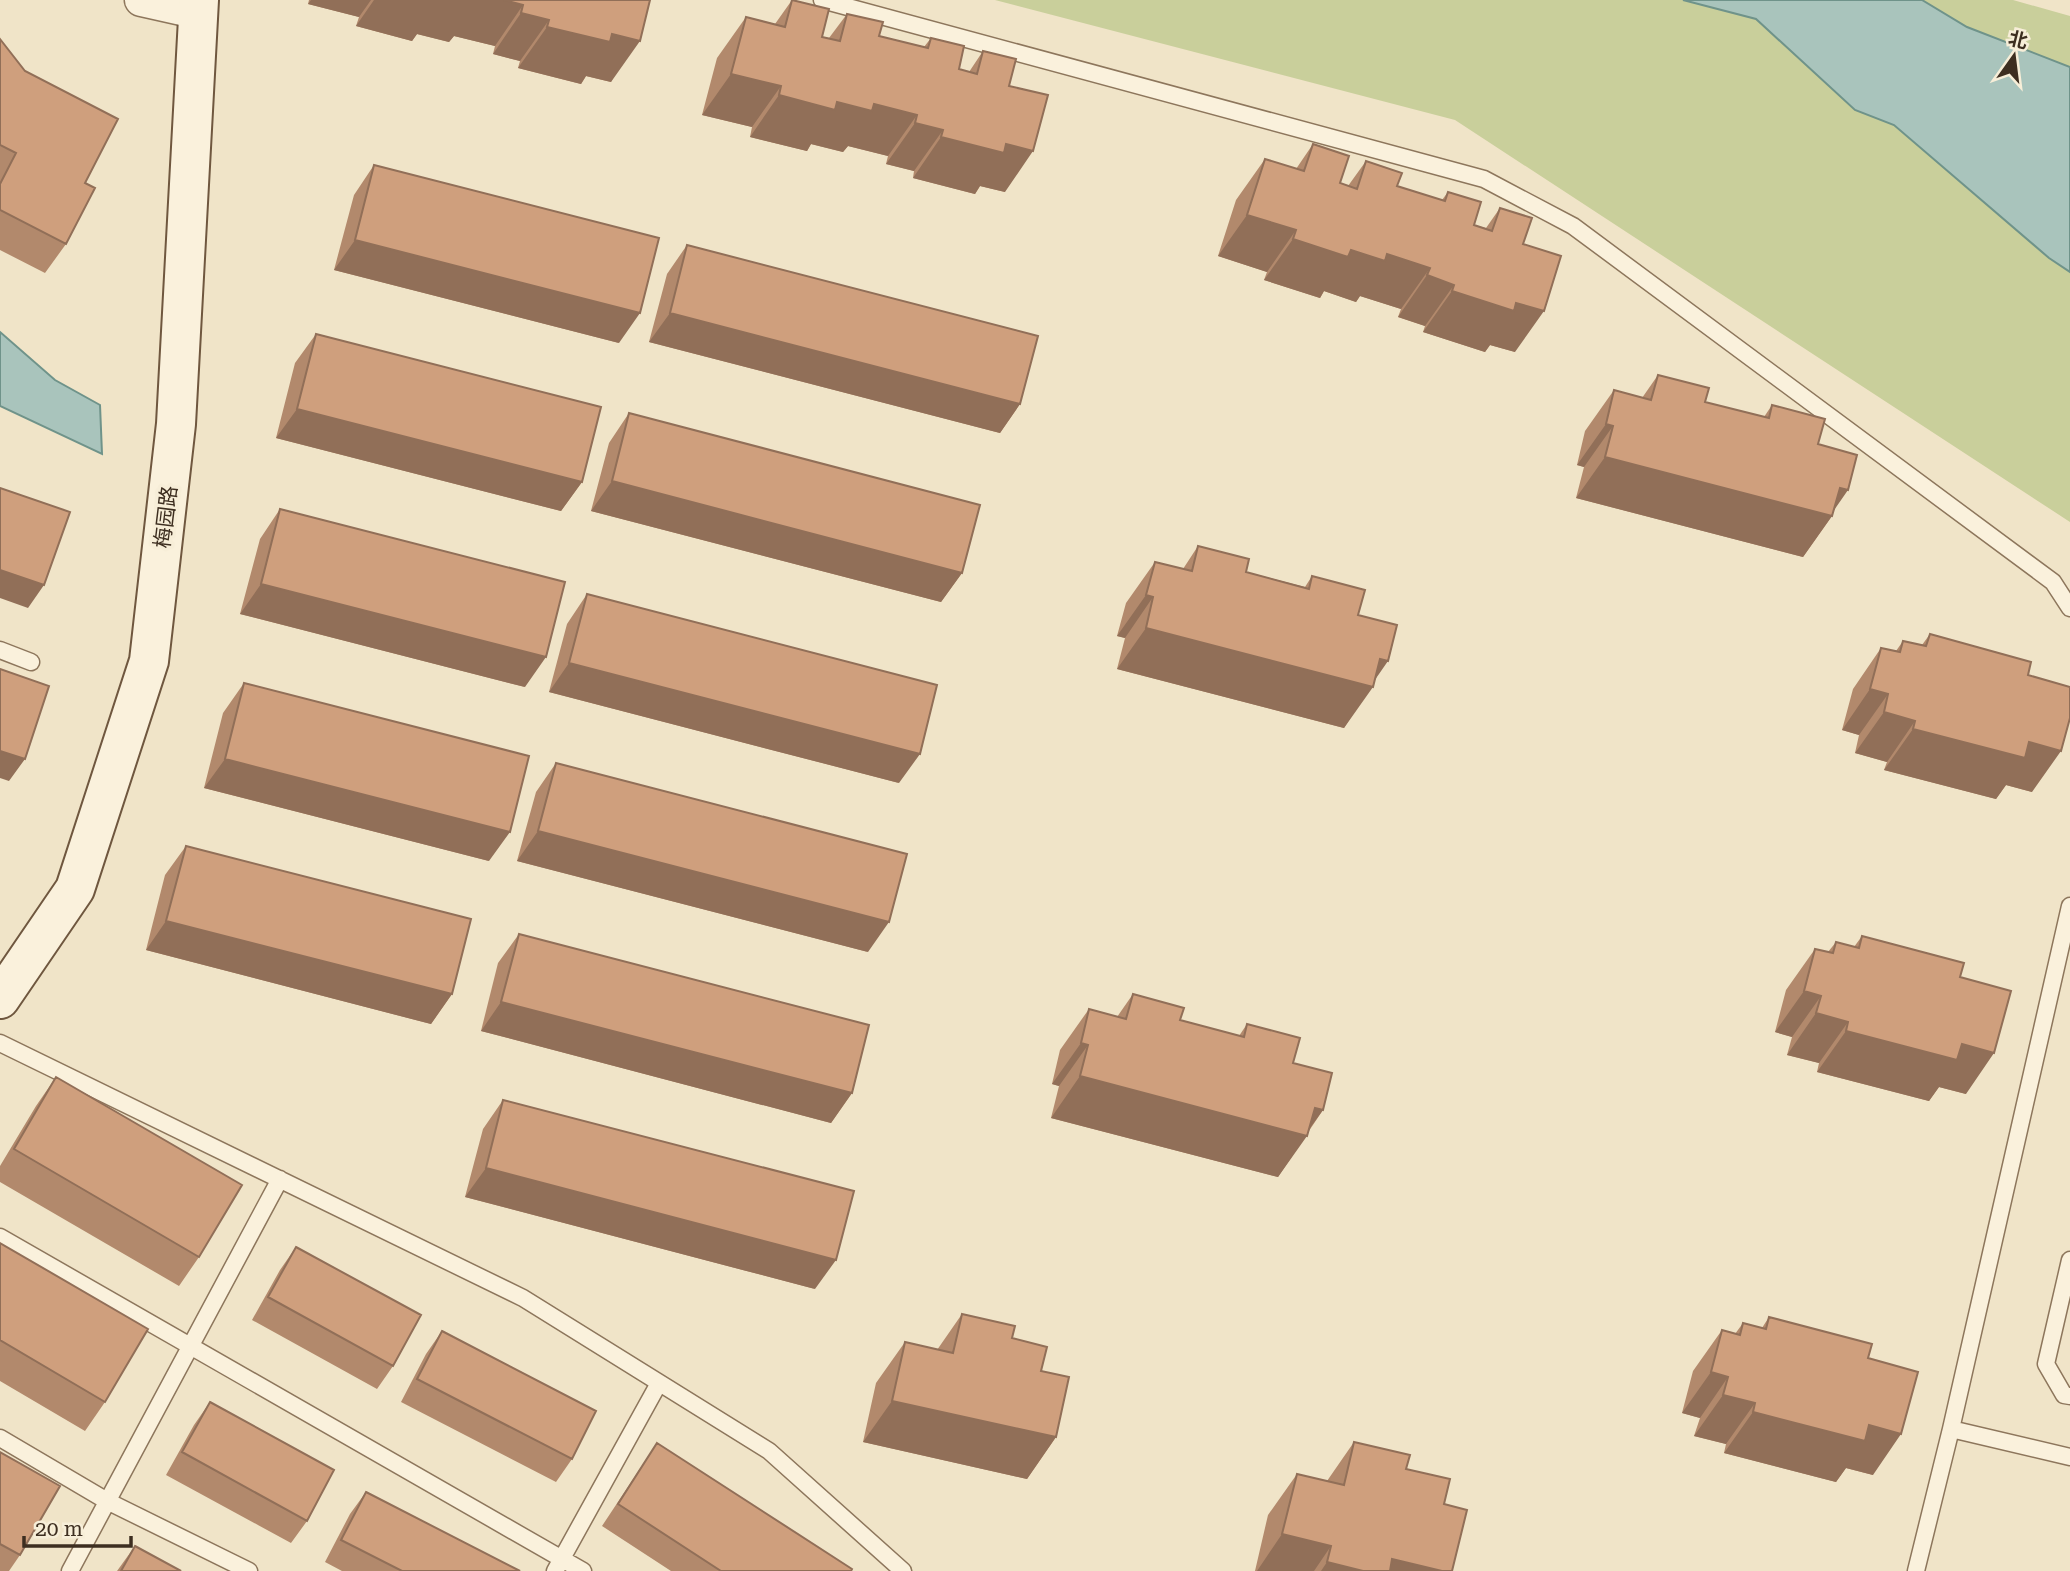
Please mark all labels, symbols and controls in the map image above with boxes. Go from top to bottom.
north arrow [1979,21,2049,91]
text: 北 [2006,27,2030,53]
street label: 梅园路 [150,484,182,550]
scale bar [24,1504,131,1548]
text: 20 m [35,1517,83,1541]

